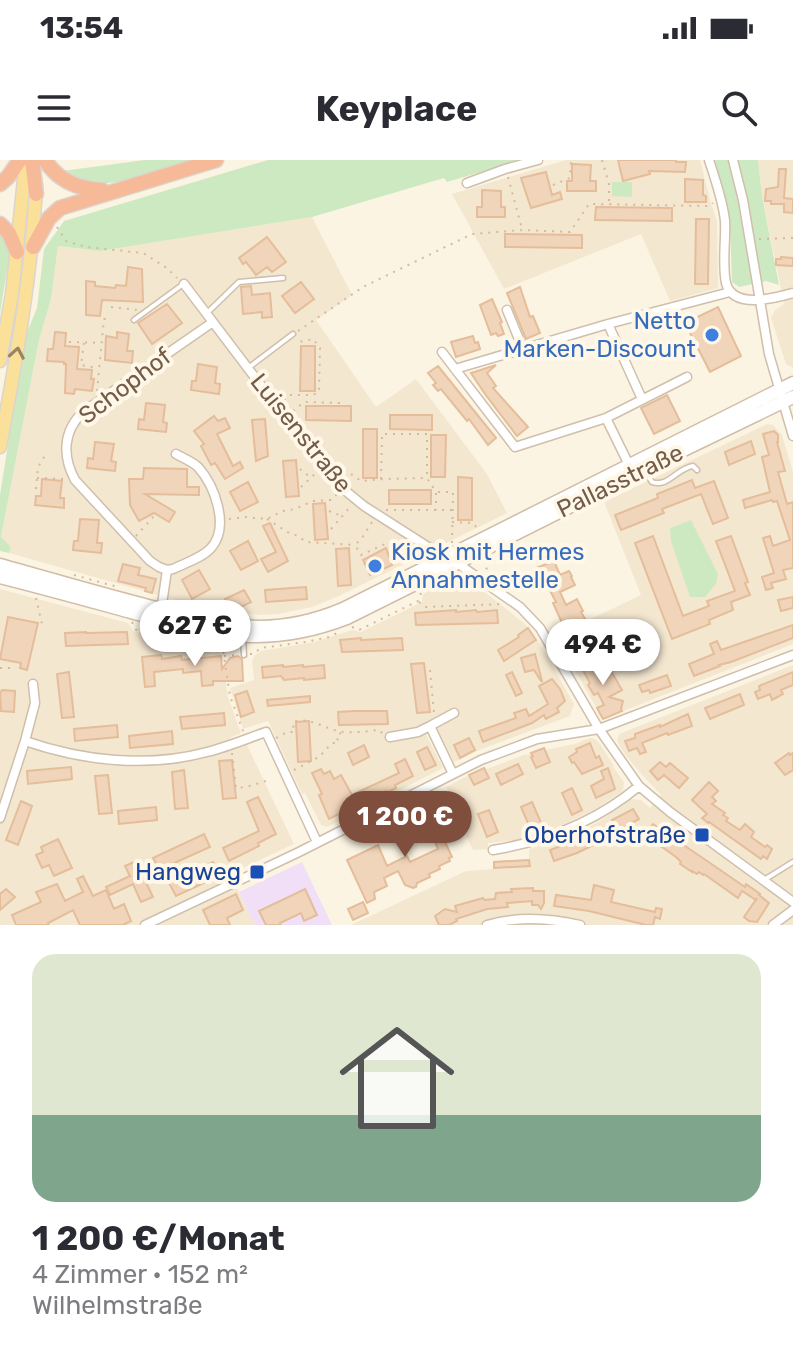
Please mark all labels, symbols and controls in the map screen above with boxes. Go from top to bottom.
text: 13:54 [40,10,123,46]
icon: menu [32,86,76,130]
icon: search [717,86,761,130]
text: Keyplace [316,87,477,130]
place label: Netto Marken-Discount [504,307,696,363]
marker: Netto Marken-Discount [703,326,721,344]
street label: Schophof [73,342,177,430]
one-way arrow [7,346,24,360]
street label: Luisenstraße [245,368,357,498]
street label: Pallasstraße [552,438,688,524]
place label: Kiosk mit Hermes Annahmestelle [391,538,584,594]
marker: Kiosk mit Hermes Annahmestelle [366,557,384,575]
pin: 627 € [139,600,251,668]
text: 627 € [158,610,232,641]
pin: 494 € [547,619,659,687]
text: 494 € [564,629,642,660]
pin: 1 200 € [331,791,479,859]
text: 1 200 € [357,801,453,832]
place label: Oberhofstraße [524,821,686,849]
marker: Oberhofstraße [693,826,711,844]
place label: Hangweg [135,858,241,886]
marker: Hangweg [248,863,266,881]
icon: home [325,1006,469,1150]
text: 1 200 €/Monat [32,1218,285,1259]
text: 4 Zimmer · 152 m² [32,1259,248,1290]
text: Wilhelmstraße [32,1290,203,1321]

